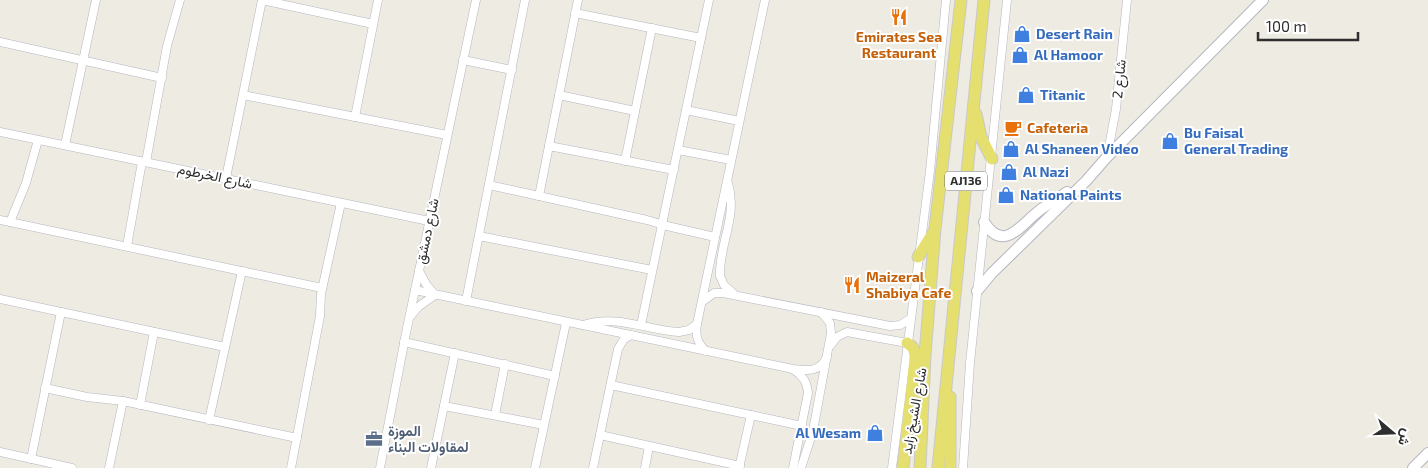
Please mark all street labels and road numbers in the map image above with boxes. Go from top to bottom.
street label: شارع 2 [1108,59,1132,100]
street label: شارع الخرطوم [175,159,254,195]
road number: AJ136 [945,172,987,190]
street label: شارع دمشق [411,196,445,266]
street label: شارع الشيخ زايد [898,366,932,456]

